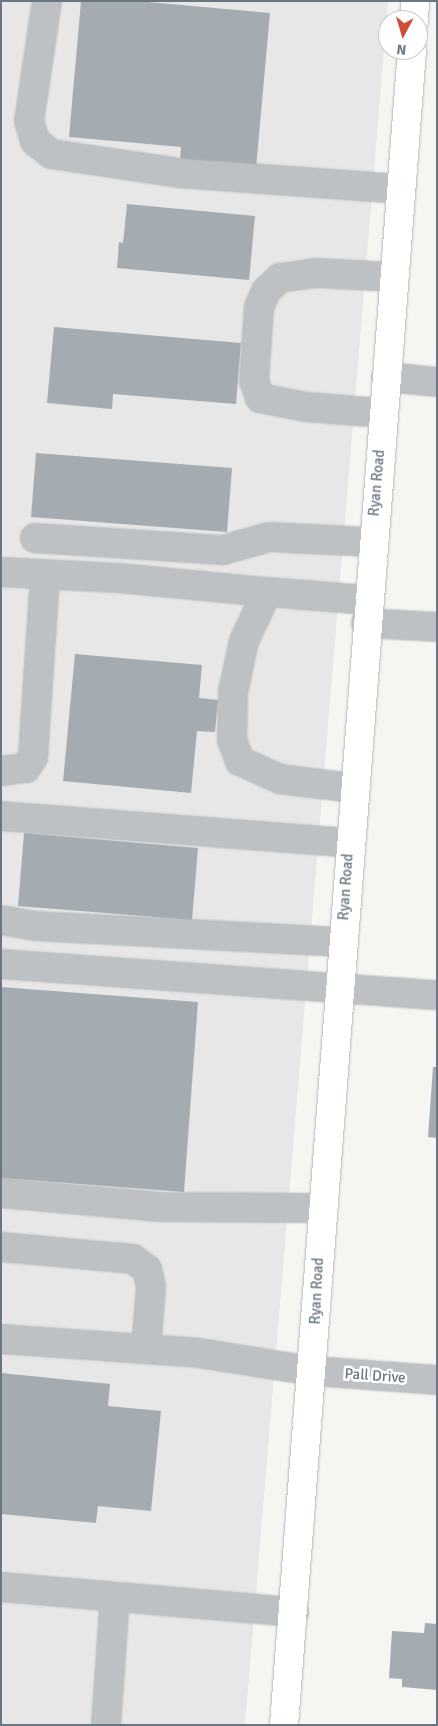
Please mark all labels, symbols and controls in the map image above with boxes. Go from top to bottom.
north arrow [378,10,428,60]
text: N [396,40,407,58]
street label: Ryan Road [365,449,389,517]
street label: Ryan Road [335,853,357,921]
street label: Ryan Road [306,1257,328,1325]
street label: Pall Drive [344,1365,406,1387]

